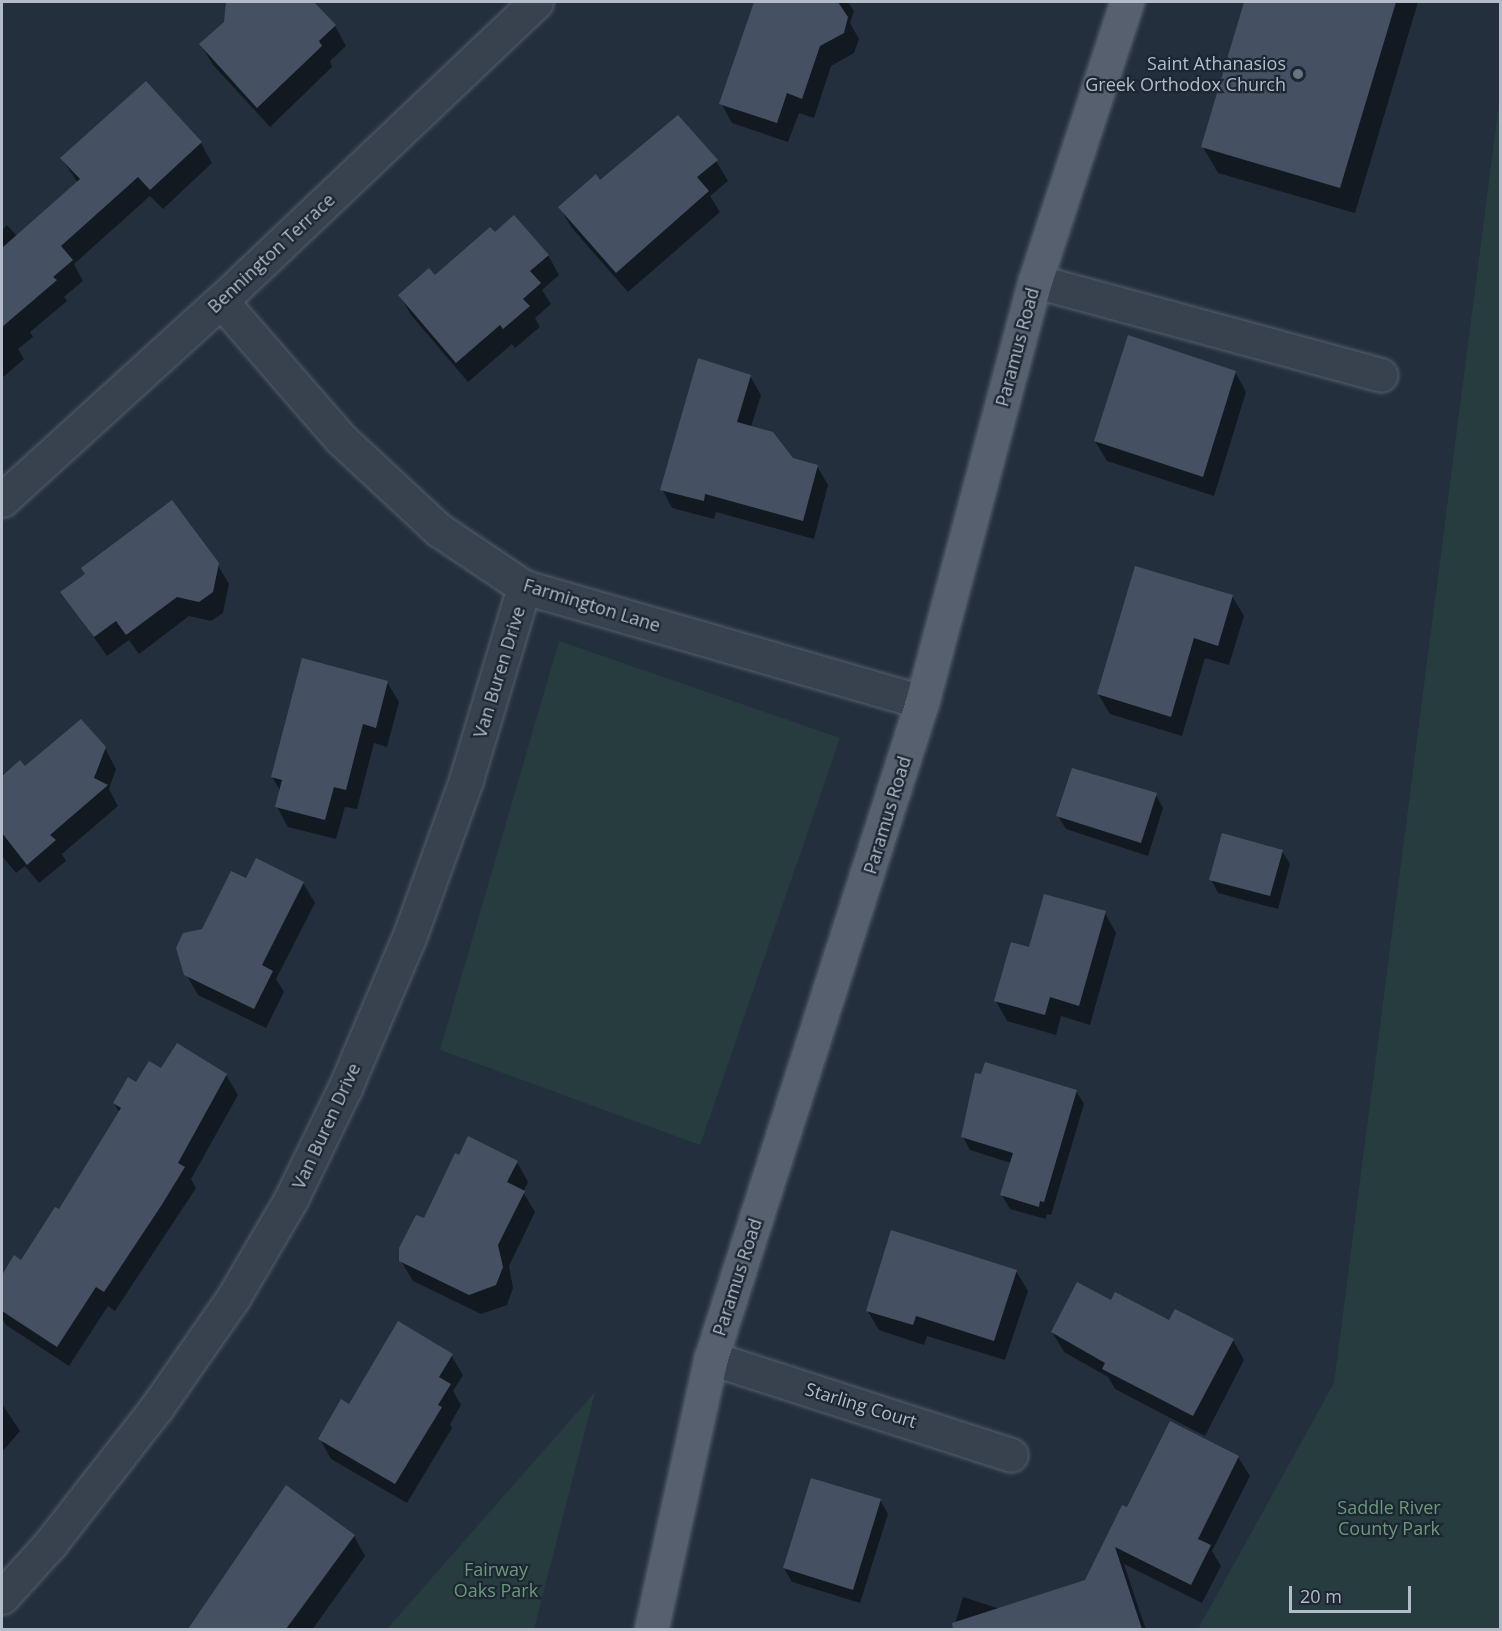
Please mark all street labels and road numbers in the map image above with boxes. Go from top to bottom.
street label: Bennington Terrace [203,189,339,317]
street label: Paramus Road [991,285,1043,409]
street label: Farmington Lane [521,574,663,636]
street label: Van Buren Drive [469,604,529,740]
street label: Paramus Road [859,753,915,877]
street label: Van Buren Drive [287,1060,365,1192]
street label: Paramus Road [708,1216,766,1338]
street label: Starling Court [803,1378,919,1432]

